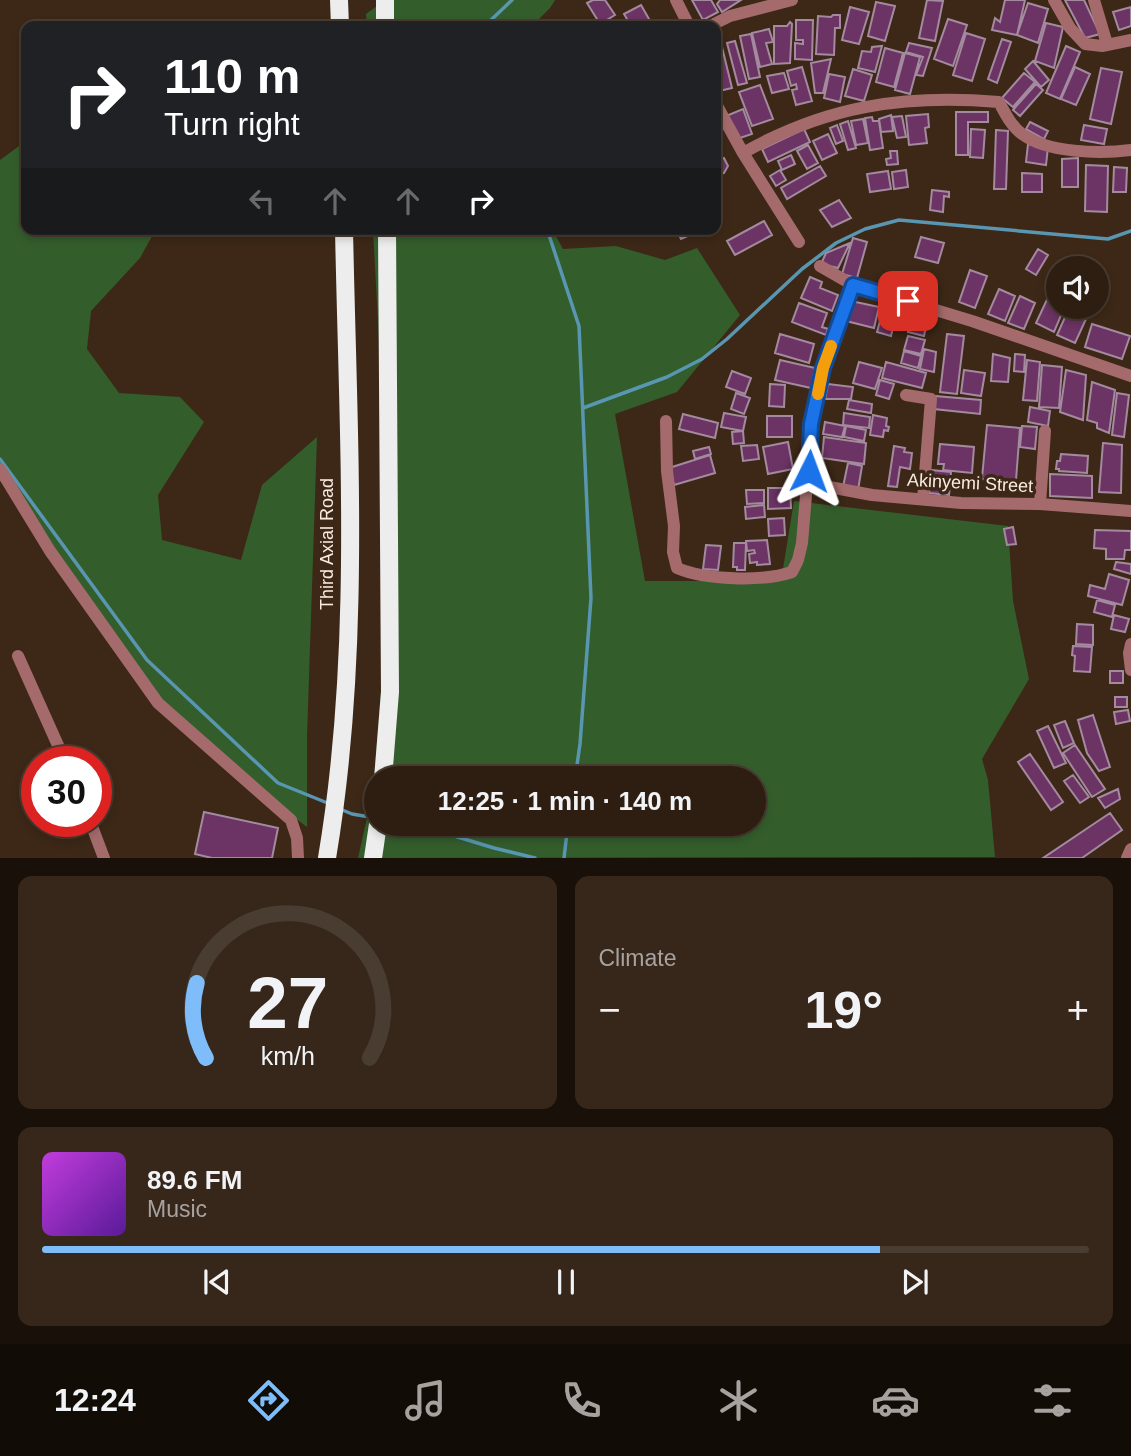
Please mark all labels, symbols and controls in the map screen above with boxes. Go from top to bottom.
icon: right [49,49,140,140]
text: 110 m [164,49,300,103]
text: Turn right [164,106,300,142]
icon: left [243,182,281,220]
icon: ahead [316,182,354,220]
icon: ahead [389,182,427,220]
icon: right [462,182,500,220]
map controls [1046,256,1109,319]
button: sound [1046,256,1109,319]
pin [878,271,938,331]
icon: arrive [889,282,927,320]
position arrow [772,434,846,508]
street label: Akinyemi Street [907,470,1033,496]
street label: Third Axial Road [317,478,337,610]
speed limit sign: 30 [21,746,112,837]
text: 12:25 · 1 min · 140 m [438,786,692,816]
text: Climate [599,945,676,971]
text: 27 [247,963,328,1044]
text: 19° [804,981,883,1039]
text: − [599,989,621,1031]
text: + [1067,989,1089,1031]
text: km/h [260,1042,314,1070]
text: 89.6 FM [147,1165,242,1195]
text: Music [147,1196,207,1222]
icon: previous [198,1263,236,1301]
icon: pause [547,1263,585,1301]
icon: next [896,1263,934,1301]
icon: directions [244,1376,293,1425]
icon: music [401,1376,450,1425]
icon: phone [557,1376,606,1425]
icon: climate [714,1376,763,1425]
icon: car [871,1376,920,1425]
icon: filters [1028,1376,1077,1425]
text: 12:24 [54,1382,136,1418]

